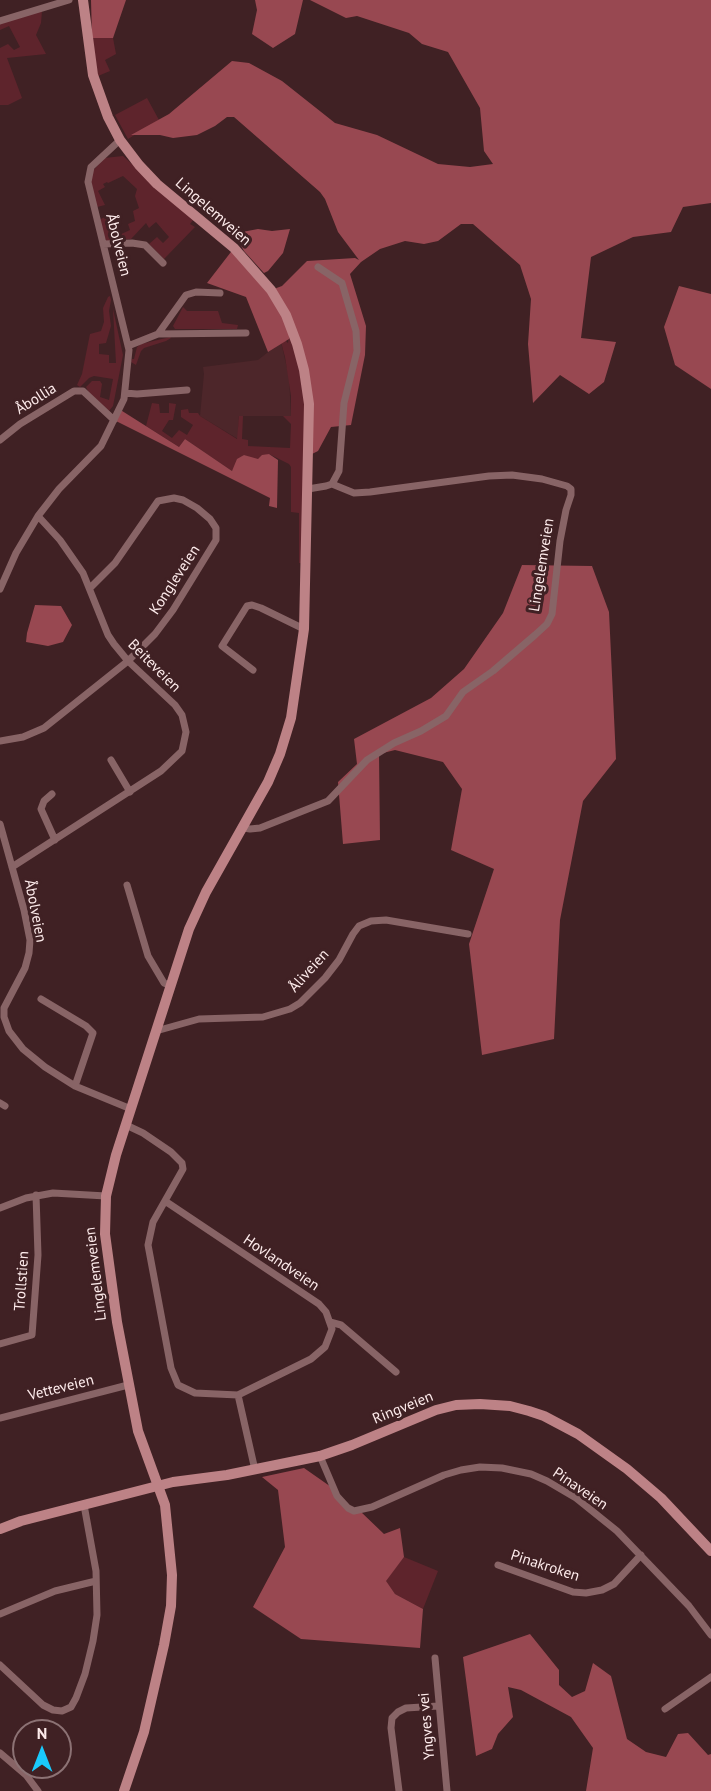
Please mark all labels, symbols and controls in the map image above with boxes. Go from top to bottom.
street label: Lingelemveien [171,174,255,250]
street label: Åbolveien [102,212,134,278]
street label: Åbollia [12,379,60,419]
street label: Lingelemveien [526,517,558,613]
street label: Kongleveien [146,542,204,618]
street label: Beiteveien [124,636,184,696]
street label: Åbolveien [20,878,50,944]
street label: Åliveien [285,946,333,996]
street label: Lingelemveien [81,1226,111,1322]
street label: Hovlandveien [240,1231,322,1295]
street label: Trollstien [11,1250,33,1312]
street label: Vetteveien [26,1371,96,1405]
street label: Ringveien [370,1388,436,1428]
street label: Pinaveien [549,1464,611,1514]
street label: Pinakroken [508,1546,582,1586]
street label: Yngves vei [415,1692,439,1760]
north arrow [12,1719,72,1779]
text: N [37,1723,47,1743]

